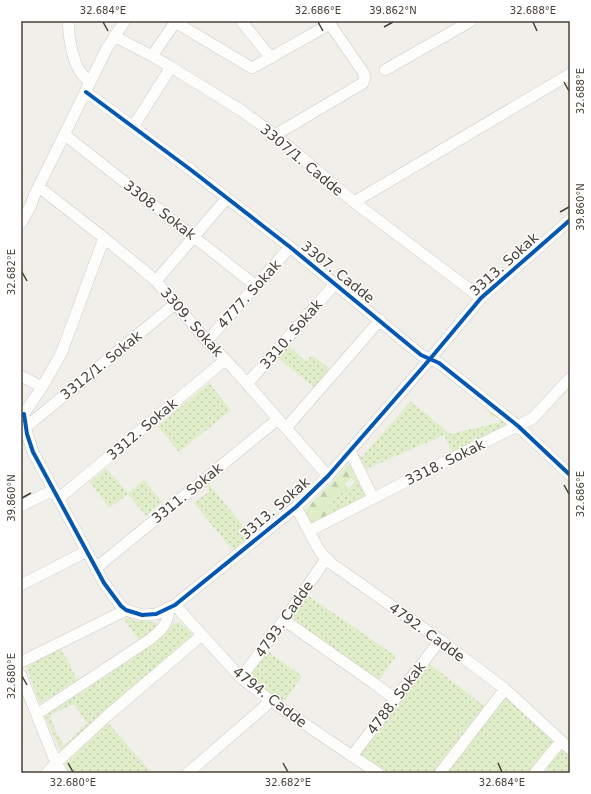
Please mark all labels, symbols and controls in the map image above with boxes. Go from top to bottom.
text: 32.684°E [80,5,126,16]
text: 32.686°E [295,5,341,16]
text: 39.862°N [369,5,417,16]
text: 32.688°E [510,5,556,16]
text: 32.688°E [575,68,586,114]
street label: 3307/1. Cadde [257,121,347,199]
street label: 3308. Sokak [121,177,200,243]
text: 39.860°N [575,183,586,231]
street label: 3313. Sokak [466,229,542,299]
street label: 3307. Cadde [298,238,378,306]
text: 32.682°E [6,249,17,295]
street label: 4777. Sokak [214,256,284,332]
street label: 3309. Sokak [158,284,227,361]
street label: 3310. Sokak [257,295,326,372]
street label: 3312/1. Sokak [57,327,146,403]
street label: 3312. Sokak [104,394,181,463]
street label: 3318. Sokak [403,435,488,488]
street label: 3311. Sokak [148,459,226,526]
text: 32.686°E [575,471,586,517]
street label: 3313. Sokak [237,473,314,542]
text: 39.860°N [6,474,17,522]
street label: 4793. Cadde [252,578,316,660]
street label: 4792. Cadde [386,599,468,665]
text: 32.680°E [6,653,17,699]
street label: 4788. Sokak [364,658,429,737]
street label: 4794. Cadde [230,663,310,731]
text: 32.680°E [50,777,96,788]
text: 32.682°E [265,777,311,788]
text: 32.684°E [479,777,525,788]

